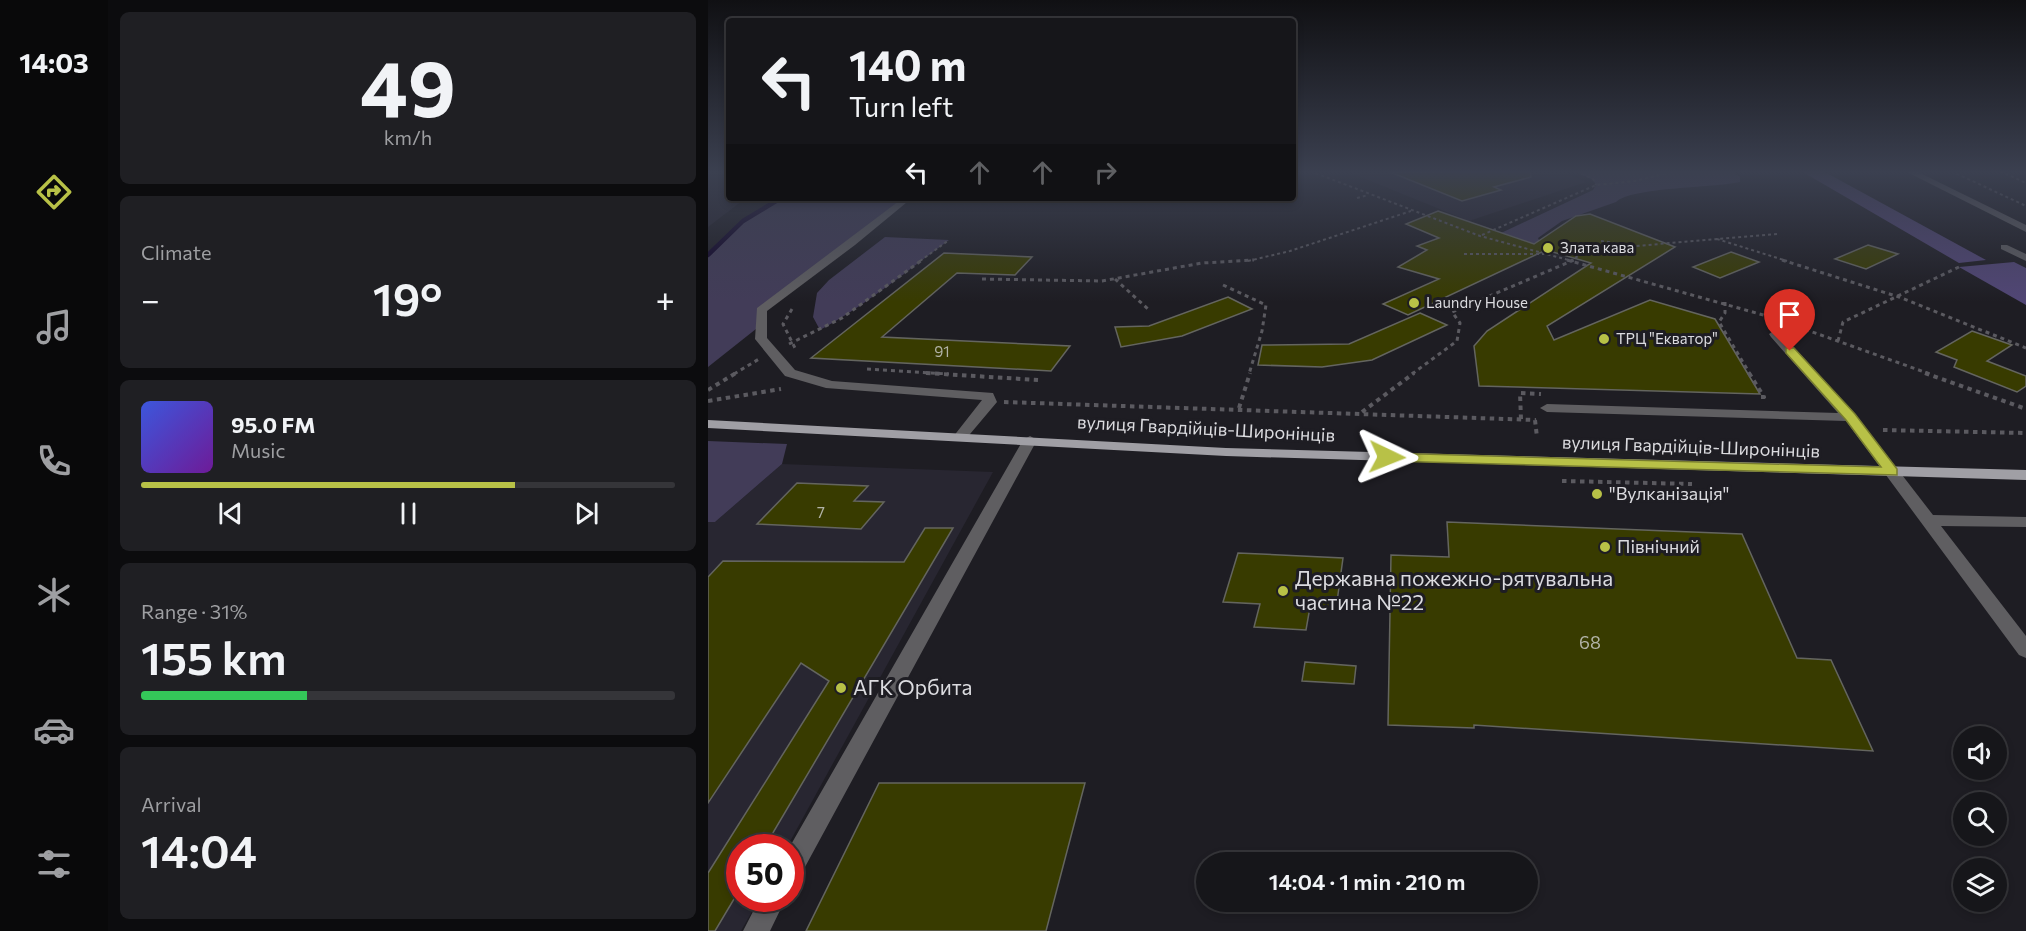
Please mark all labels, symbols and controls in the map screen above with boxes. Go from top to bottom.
text: 49 [360,38,456,133]
text: 140 m [849,38,966,90]
icon: left [750,42,828,120]
text: 14:03 [19,46,89,79]
text: Turn left [849,90,953,123]
text: km/h [384,125,432,149]
icon: left [900,156,933,189]
icon: ahead [963,156,996,189]
icon: ahead [1026,156,1059,189]
icon: right [1089,156,1122,189]
icon: directions [33,171,75,213]
place label: Злата кава [1560,238,1634,256]
text: Climate [141,240,211,264]
marker: Злата кава [1541,241,1555,255]
text: 19° [373,270,442,325]
text: − [141,278,160,319]
text: + [656,278,675,319]
pin [1764,289,1815,351]
place label: Laundry House [1426,293,1528,311]
marker: Laundry House [1407,296,1421,310]
icon: arrive [1773,298,1806,331]
icon: music [33,306,75,348]
place label: ТРЦ "Екватор" [1616,329,1718,347]
marker: ТРЦ "Екватор" [1597,332,1611,346]
house number: 91 [934,342,950,360]
street label: вулиця Гвардійців-Широнінців [1076,410,1336,446]
text: 95.0 FM [231,411,315,438]
position arrow [1355,425,1419,489]
street label: вулиця Гвардійців-Широнінців [1562,430,1820,462]
text: Music [231,438,285,462]
icon: phone [33,440,75,482]
place label: "Вулканізація" [1609,482,1729,504]
marker: "Вулканізація" [1590,487,1604,501]
icon: previous [214,497,247,530]
icon: pause [392,497,425,530]
icon: next [570,497,603,530]
house number: 7 [817,503,825,521]
place label: Північний [1617,535,1700,557]
marker: Північний [1598,540,1612,554]
place label: Державна пожежно-рятувальна частина №22 [1295,565,1613,614]
icon: climate [33,574,75,616]
marker: Державна пожежно-рятувальна частина №22 [1276,584,1290,598]
text: Range · 31% [141,599,247,623]
text: 155 km [141,629,286,684]
house number: 68 [1579,631,1601,653]
place label: АГК Орбита [853,674,972,699]
marker: АГК Орбита [834,681,848,695]
icon: car [33,709,75,751]
map controls [1953,726,2007,912]
button: sound [1953,726,2007,780]
text: Arrival [141,792,202,816]
button: search [1953,792,2007,846]
text: 14:04 [141,822,257,877]
speed limit sign: 50 [726,834,804,912]
icon: filters [33,843,75,885]
button: layers [1953,858,2007,912]
text: 14:04 · 1 min · 210 m [1269,868,1465,895]

